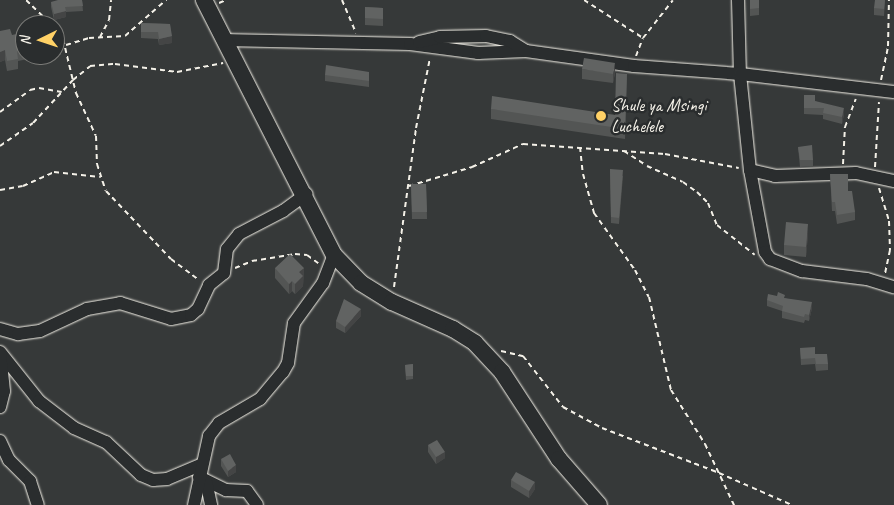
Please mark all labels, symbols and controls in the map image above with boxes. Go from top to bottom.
north arrow [15,15,65,65]
text: N [17,36,34,46]
place label: Shule ya Msingi Luchelele [611,95,707,138]
marker: Shule ya Msingi Luchelele [595,110,607,122]

